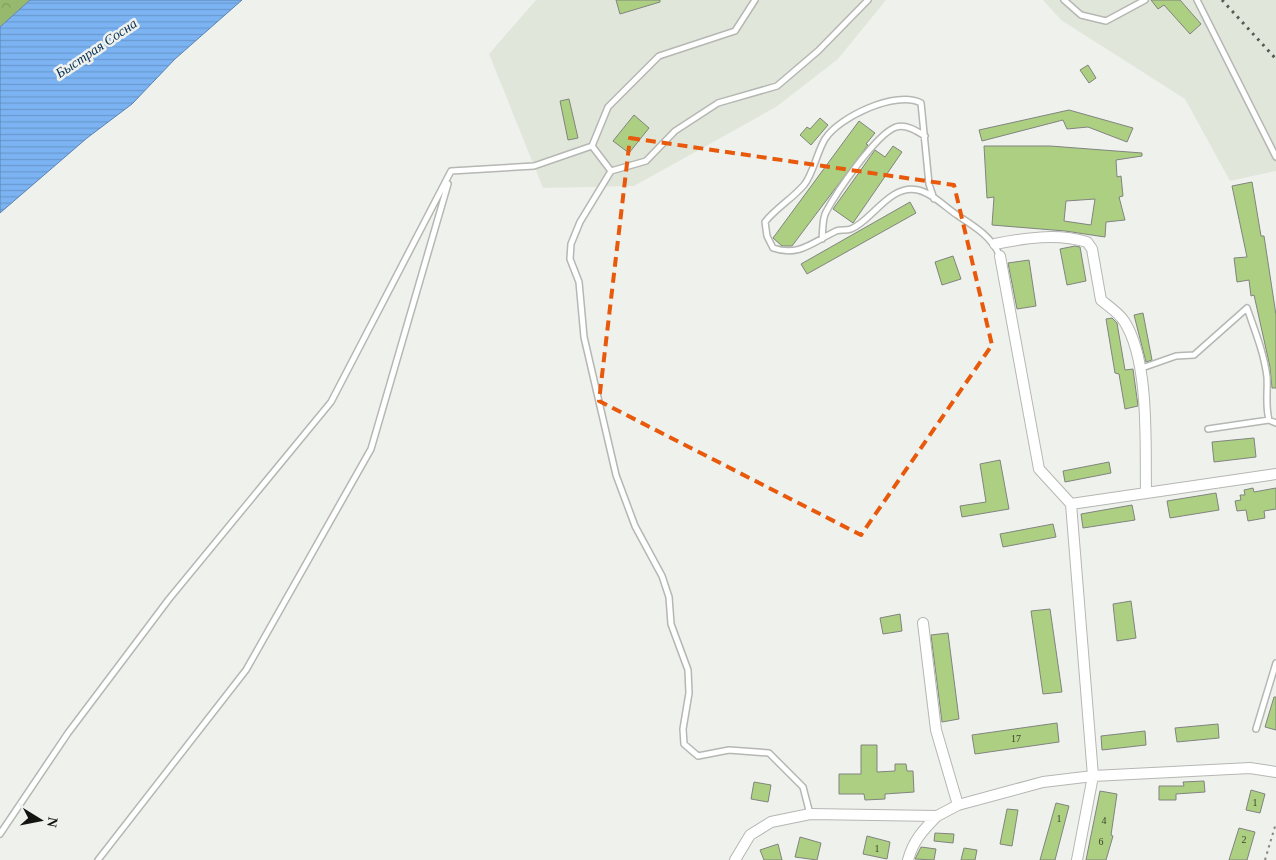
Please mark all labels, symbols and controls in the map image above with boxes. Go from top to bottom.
water label: Быстрая Сосна [52,16,140,82]
house number: 17 [1011,733,1021,744]
north arrow [15,795,65,845]
house number: 1 [1253,797,1258,808]
house number: 1 [1057,813,1062,824]
house number: 4 [1102,815,1107,826]
text: N [44,816,61,828]
house number: 2 [1242,834,1247,845]
house number: 6 [1099,836,1104,847]
house number: 1 [875,843,880,854]

